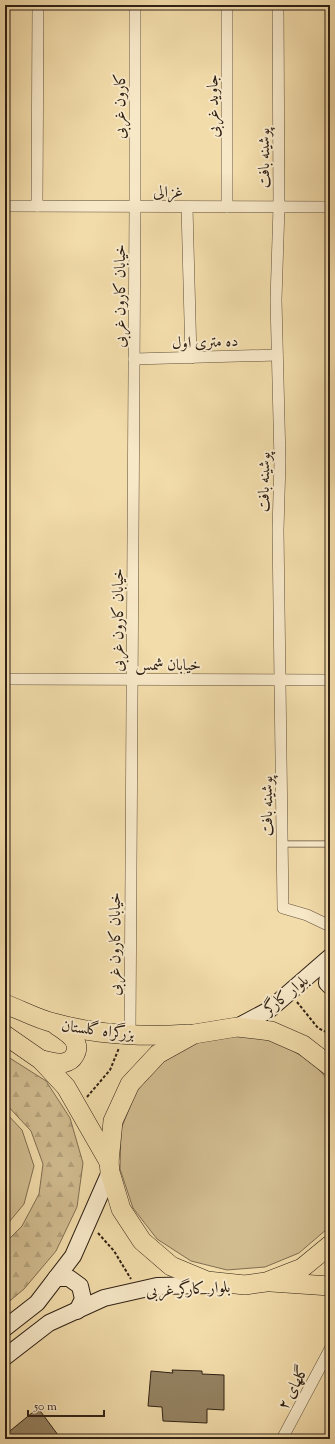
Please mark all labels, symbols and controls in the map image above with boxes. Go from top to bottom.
street label: کارون غربی [110,73,133,139]
street label: جاوید غربی [202,74,227,138]
street label: پوشینه بافت [254,127,277,188]
street label: غزالی [153,182,183,205]
street label: خیابان کارون غربی [110,244,133,348]
street label: ده متری اول [171,331,239,356]
street label: پوشینه بافت [253,451,278,512]
street label: خیابان کارون غربی [108,568,131,672]
street label: خیابان شمس [135,655,201,678]
street label: پوشینه بافت [257,775,280,836]
street label: خیابان کارون غربی [105,892,128,996]
street label: بلوار کارگر [257,970,314,1023]
street label: بزرگراه گلستان [60,1015,136,1047]
street label: بلوار کارگر غربی [145,1276,231,1304]
street label: گلهای ۲ [273,1362,315,1414]
scale bar [28,1392,104,1418]
text: 50 m [33,1398,57,1416]

